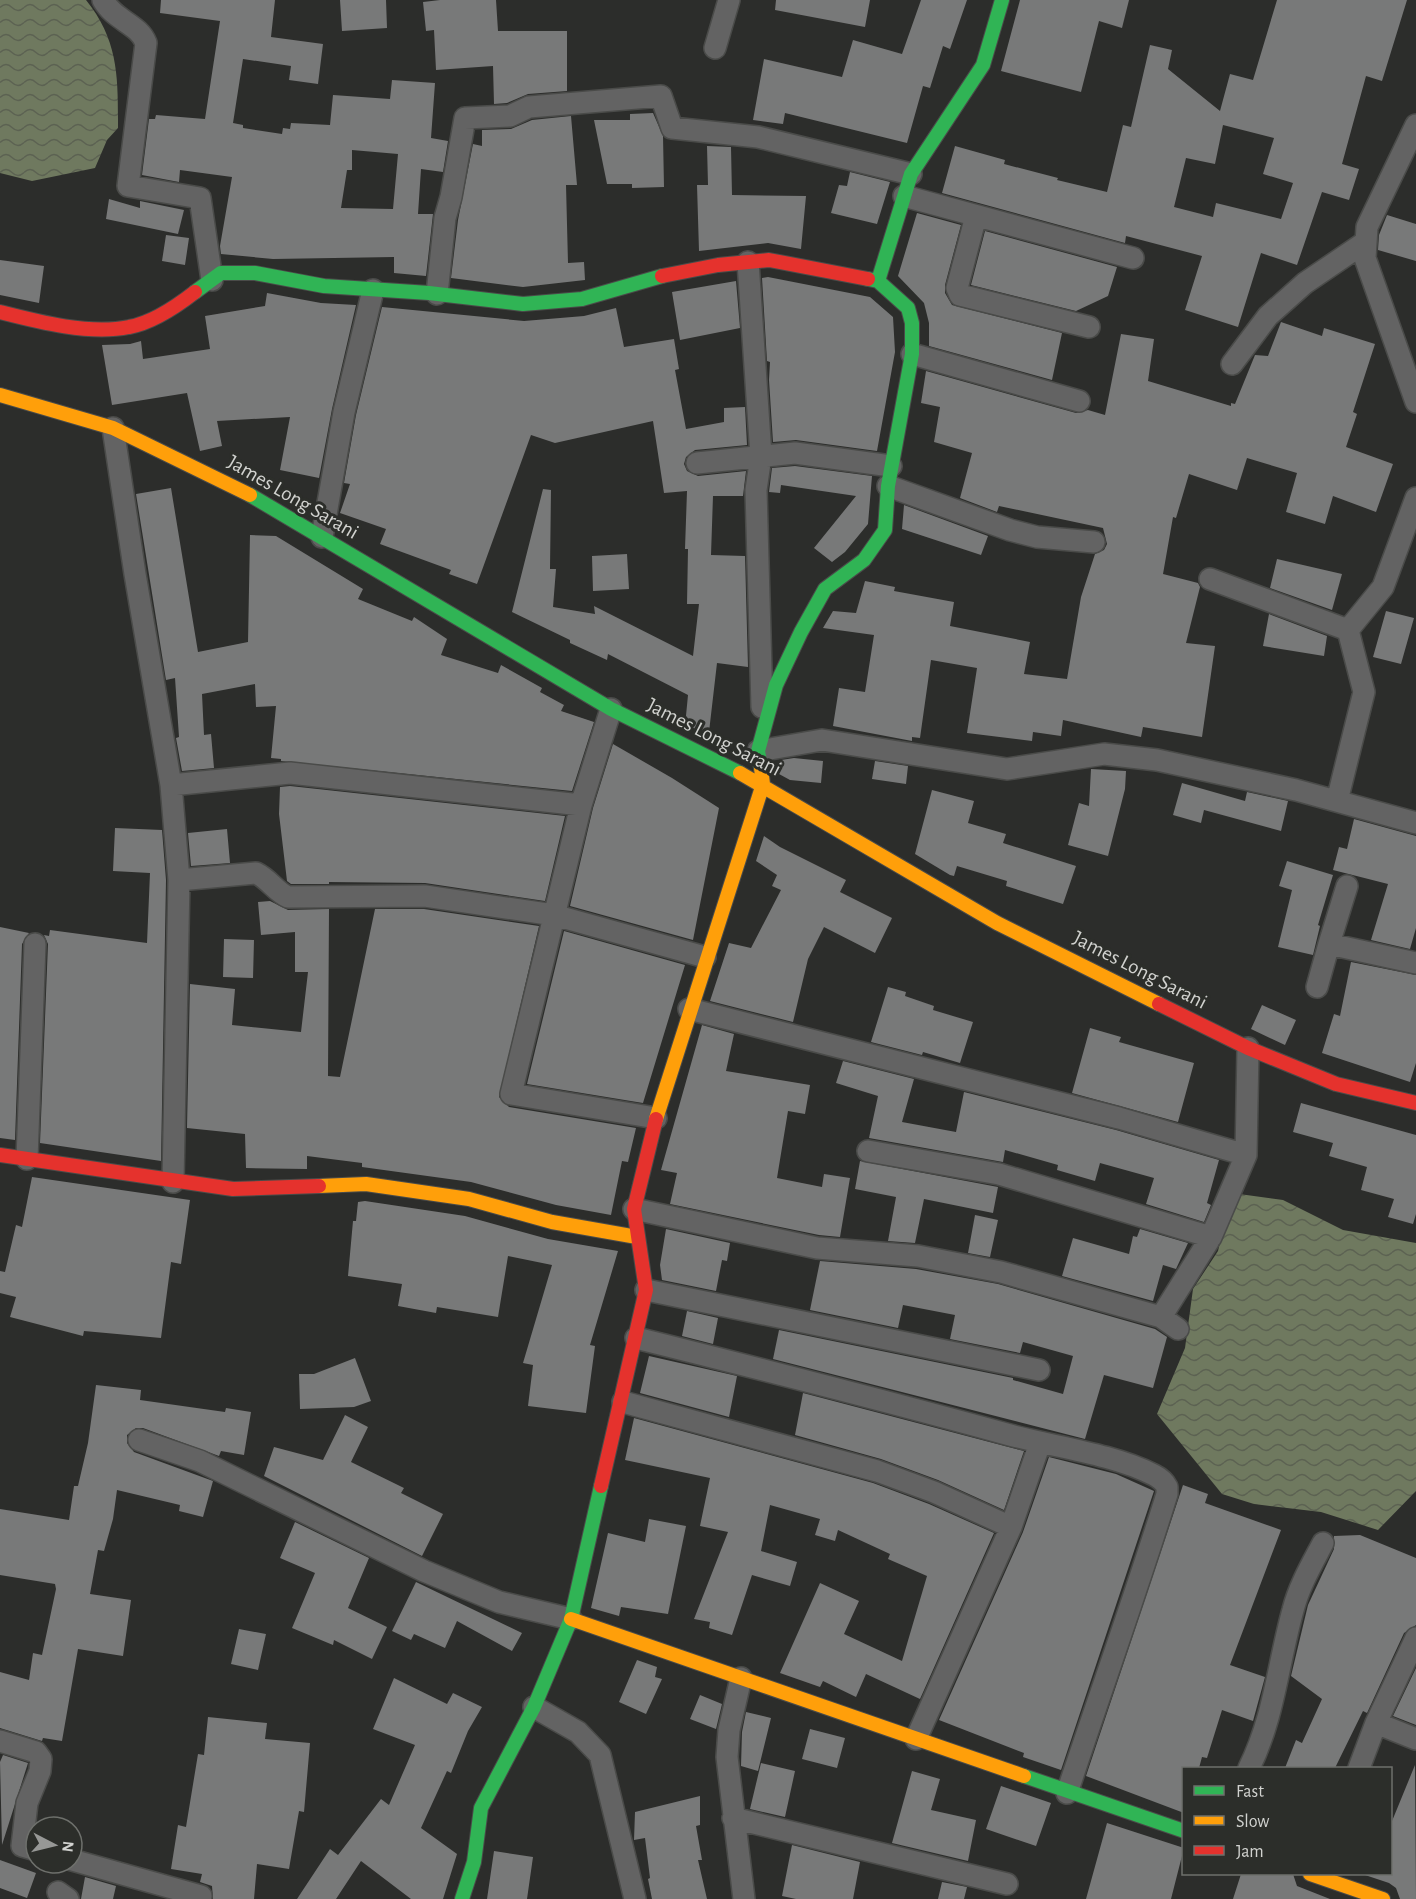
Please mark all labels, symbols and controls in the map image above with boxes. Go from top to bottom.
street label: James Long Sarani [224,451,362,543]
street label: James Long Sarani [644,694,784,780]
street label: James Long Sarani [1070,927,1210,1013]
legend [1182,1767,1392,1875]
text: Fast [1236,1783,1264,1801]
text: Slow [1236,1813,1269,1831]
north arrow [24,1815,84,1875]
text: N [59,1840,77,1853]
text: Jam [1236,1843,1264,1861]

